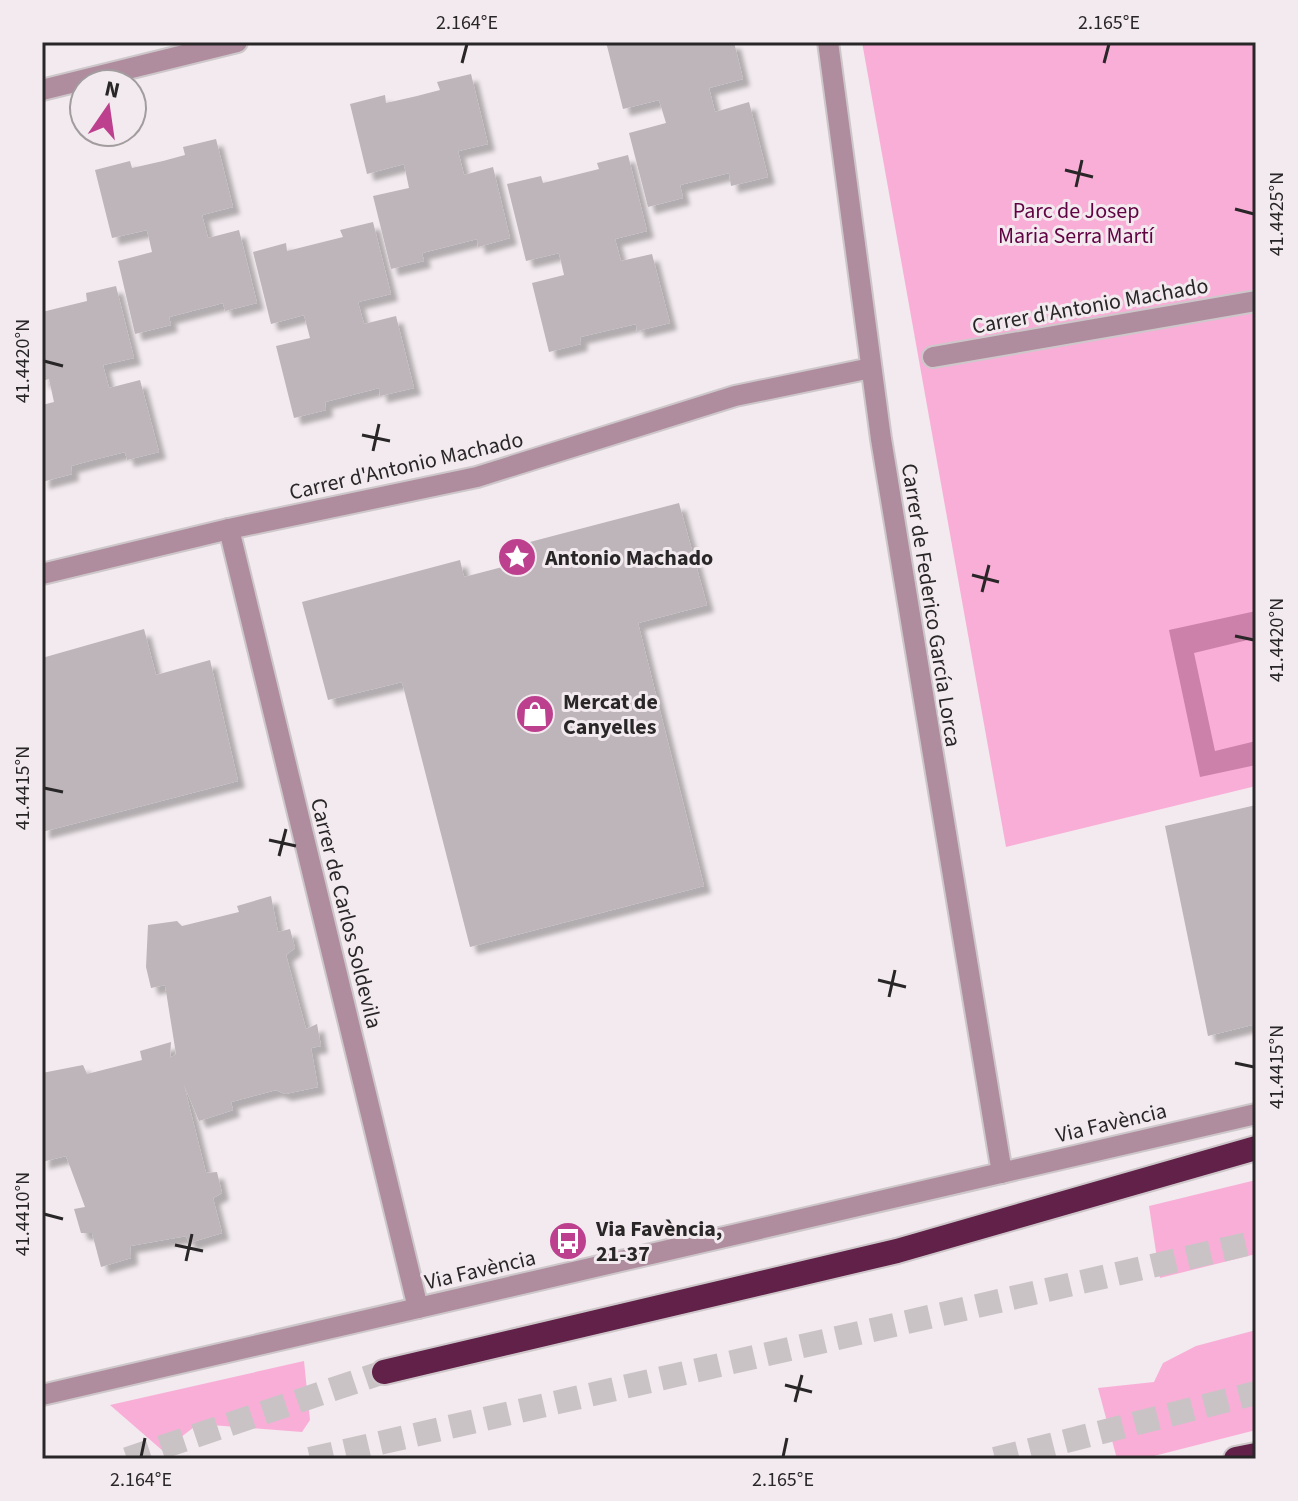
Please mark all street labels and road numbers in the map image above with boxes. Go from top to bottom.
street label: Carrer d'Antonio Machado [970,269,1211,343]
street label: Carrer d'Antonio Machado [286,423,526,508]
street label: Carrer de Federico García Lorca [893,461,969,749]
street label: Carrer de Carlos Soldevila [302,795,390,1032]
street label: Via Favència [1053,1095,1170,1151]
street label: Via Favència [422,1242,539,1298]

